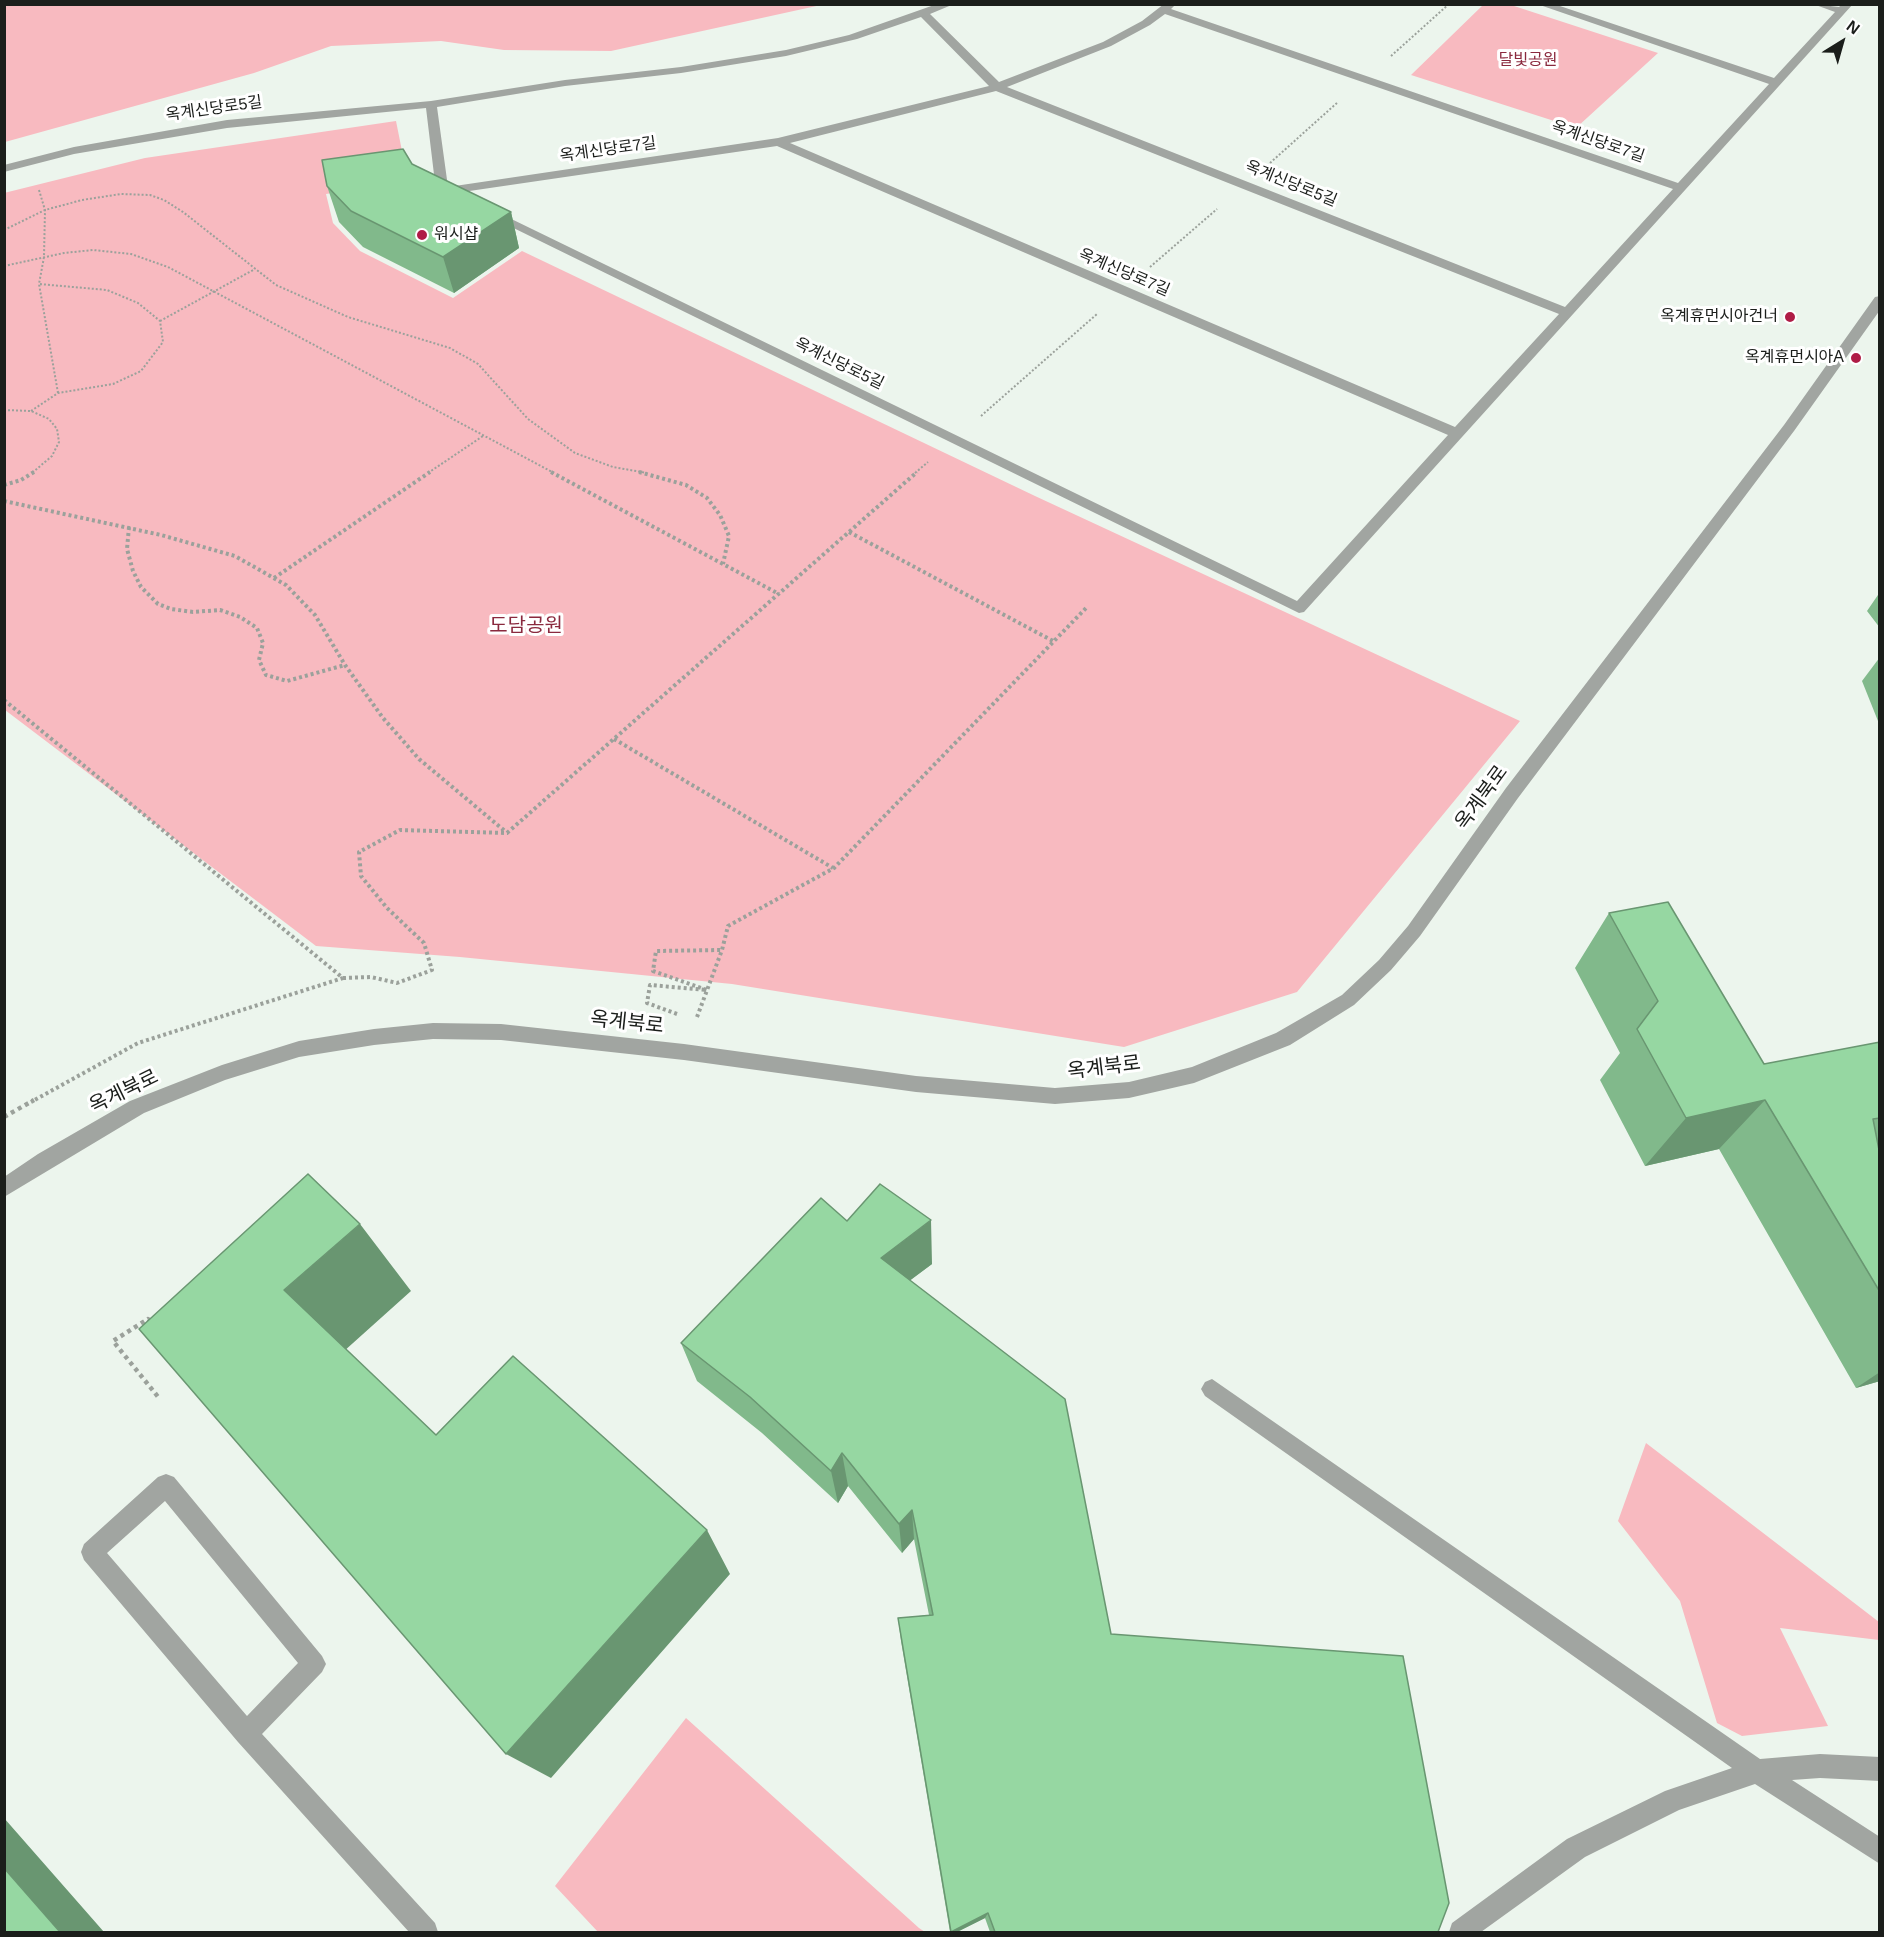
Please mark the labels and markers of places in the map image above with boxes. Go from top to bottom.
place label: 워시샵 [434,225,478,245]
marker: 워시샵 [415,228,429,242]
place label: 옥계휴먼시아건너 [1660,307,1778,327]
marker: 옥계휴먼시아건너 [1783,310,1797,324]
place label: 옥계휴먼시아A [1745,348,1844,368]
marker: 옥계휴먼시아A [1849,351,1863,365]

